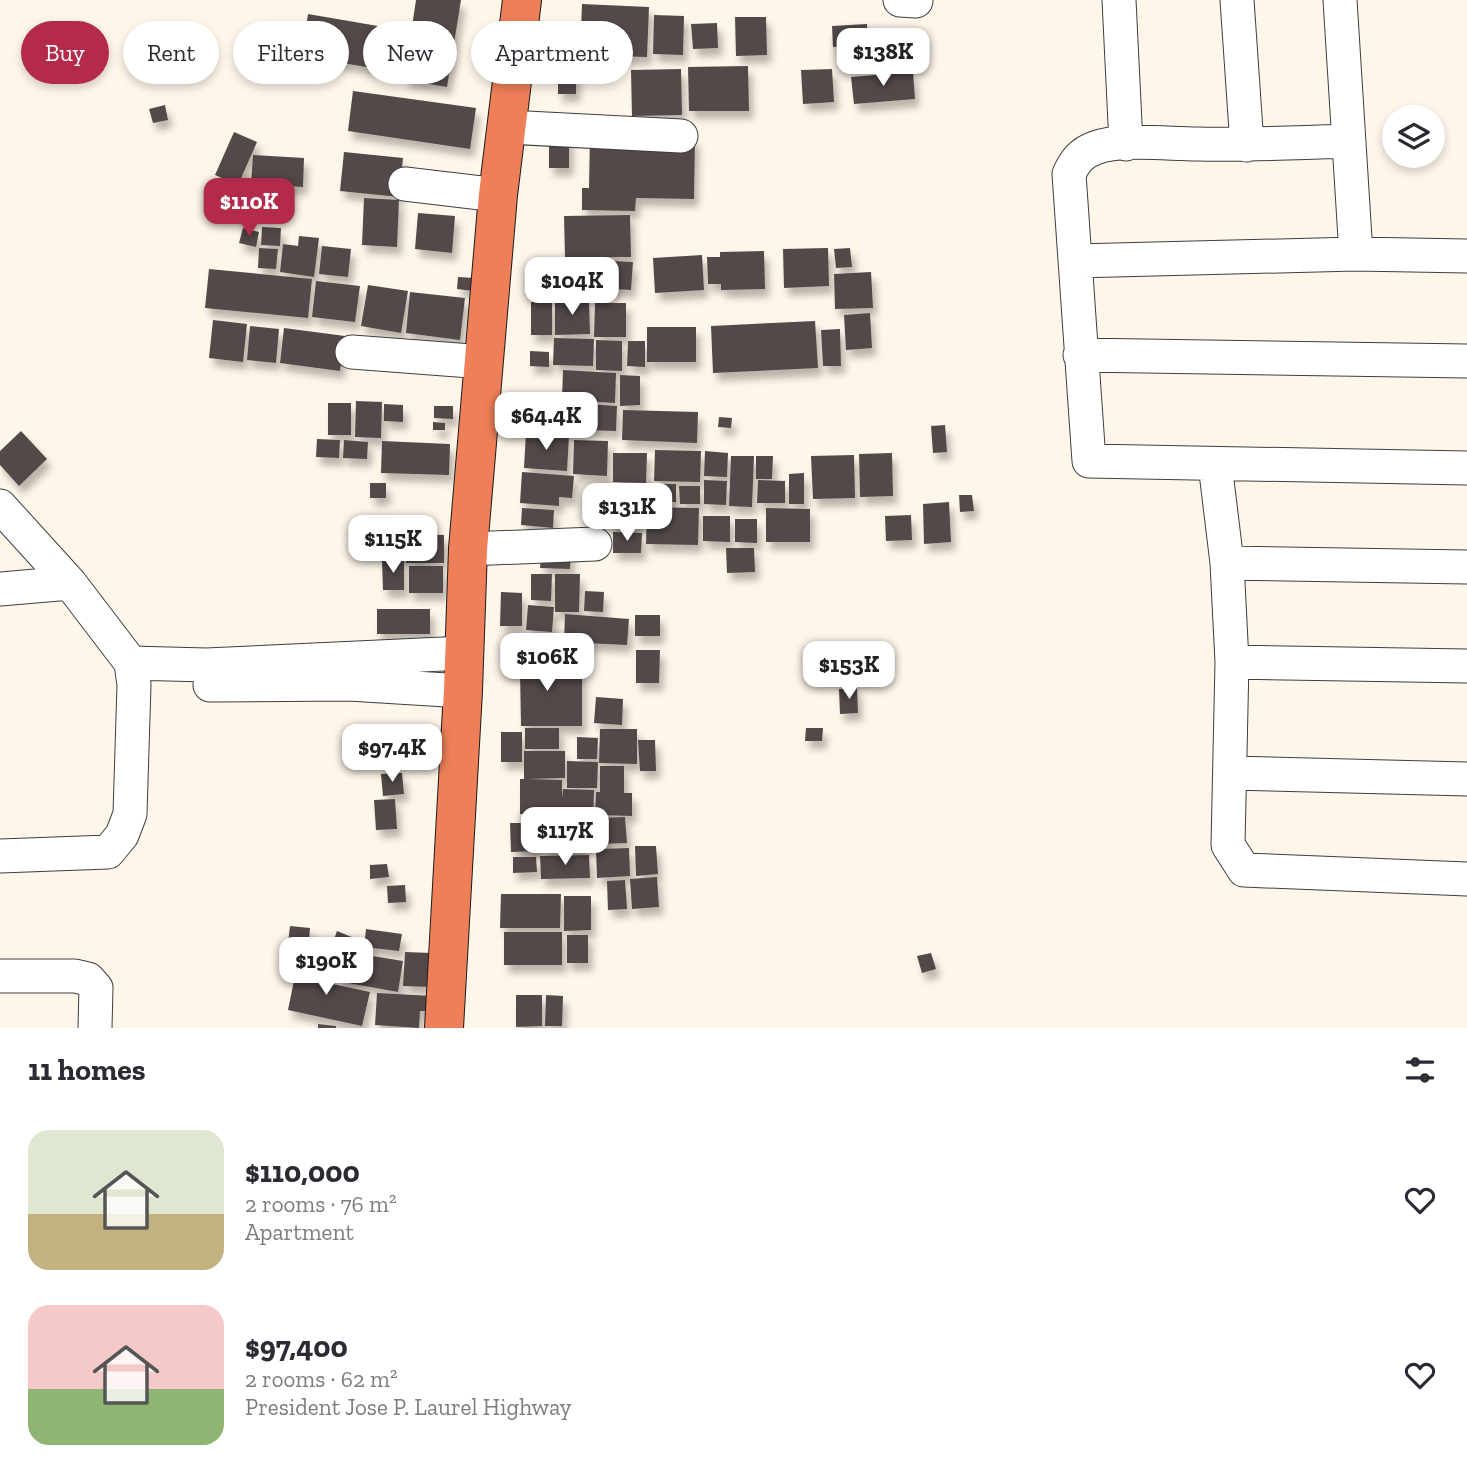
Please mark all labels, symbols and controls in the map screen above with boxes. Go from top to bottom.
chip: Buy [21,21,109,84]
chip: Rent [123,21,219,84]
chip: Filters [233,21,349,84]
chip: New [363,21,457,84]
chip: Apartment [471,21,633,84]
pin: $138K [834,28,932,88]
text: $138K [853,37,913,65]
map controls [1382,105,1445,168]
button: layers [1382,105,1445,168]
pin: $110K [200,178,298,238]
text: $110K [220,187,278,215]
pin: $104K [523,258,621,317]
text: $104K [541,266,603,294]
pin: $64.4K [489,392,603,452]
text: $64.4K [511,401,581,429]
pin: $131K [578,484,676,543]
text: $131K [598,492,656,520]
pin: $115K [344,516,442,575]
text: $115K [364,524,422,552]
pin: $106K [498,634,596,693]
text: $106K [516,642,578,670]
pin: $153K [800,642,898,701]
text: $153K [819,650,879,678]
pin: $97.4K [335,724,449,784]
text: $97.4K [358,733,426,761]
pin: $117K [516,808,614,867]
text: $117K [537,816,593,844]
pin: $190K [277,937,375,997]
text: $190K [295,946,357,974]
icon: filters [1401,1051,1439,1089]
text: 11 homes [28,1052,146,1088]
text: $110,000 [245,1154,360,1190]
icon: home [84,1158,168,1242]
icon: heart [1401,1181,1439,1219]
text: 2 rooms · 76 m² [245,1190,397,1218]
text: Apartment [245,1218,354,1246]
text: $97,400 [245,1329,348,1365]
icon: home [84,1333,168,1417]
icon: heart [1401,1356,1439,1394]
text: 2 rooms · 62 m² [245,1365,398,1393]
text: President Jose P. Laurel Highway [245,1393,572,1421]

